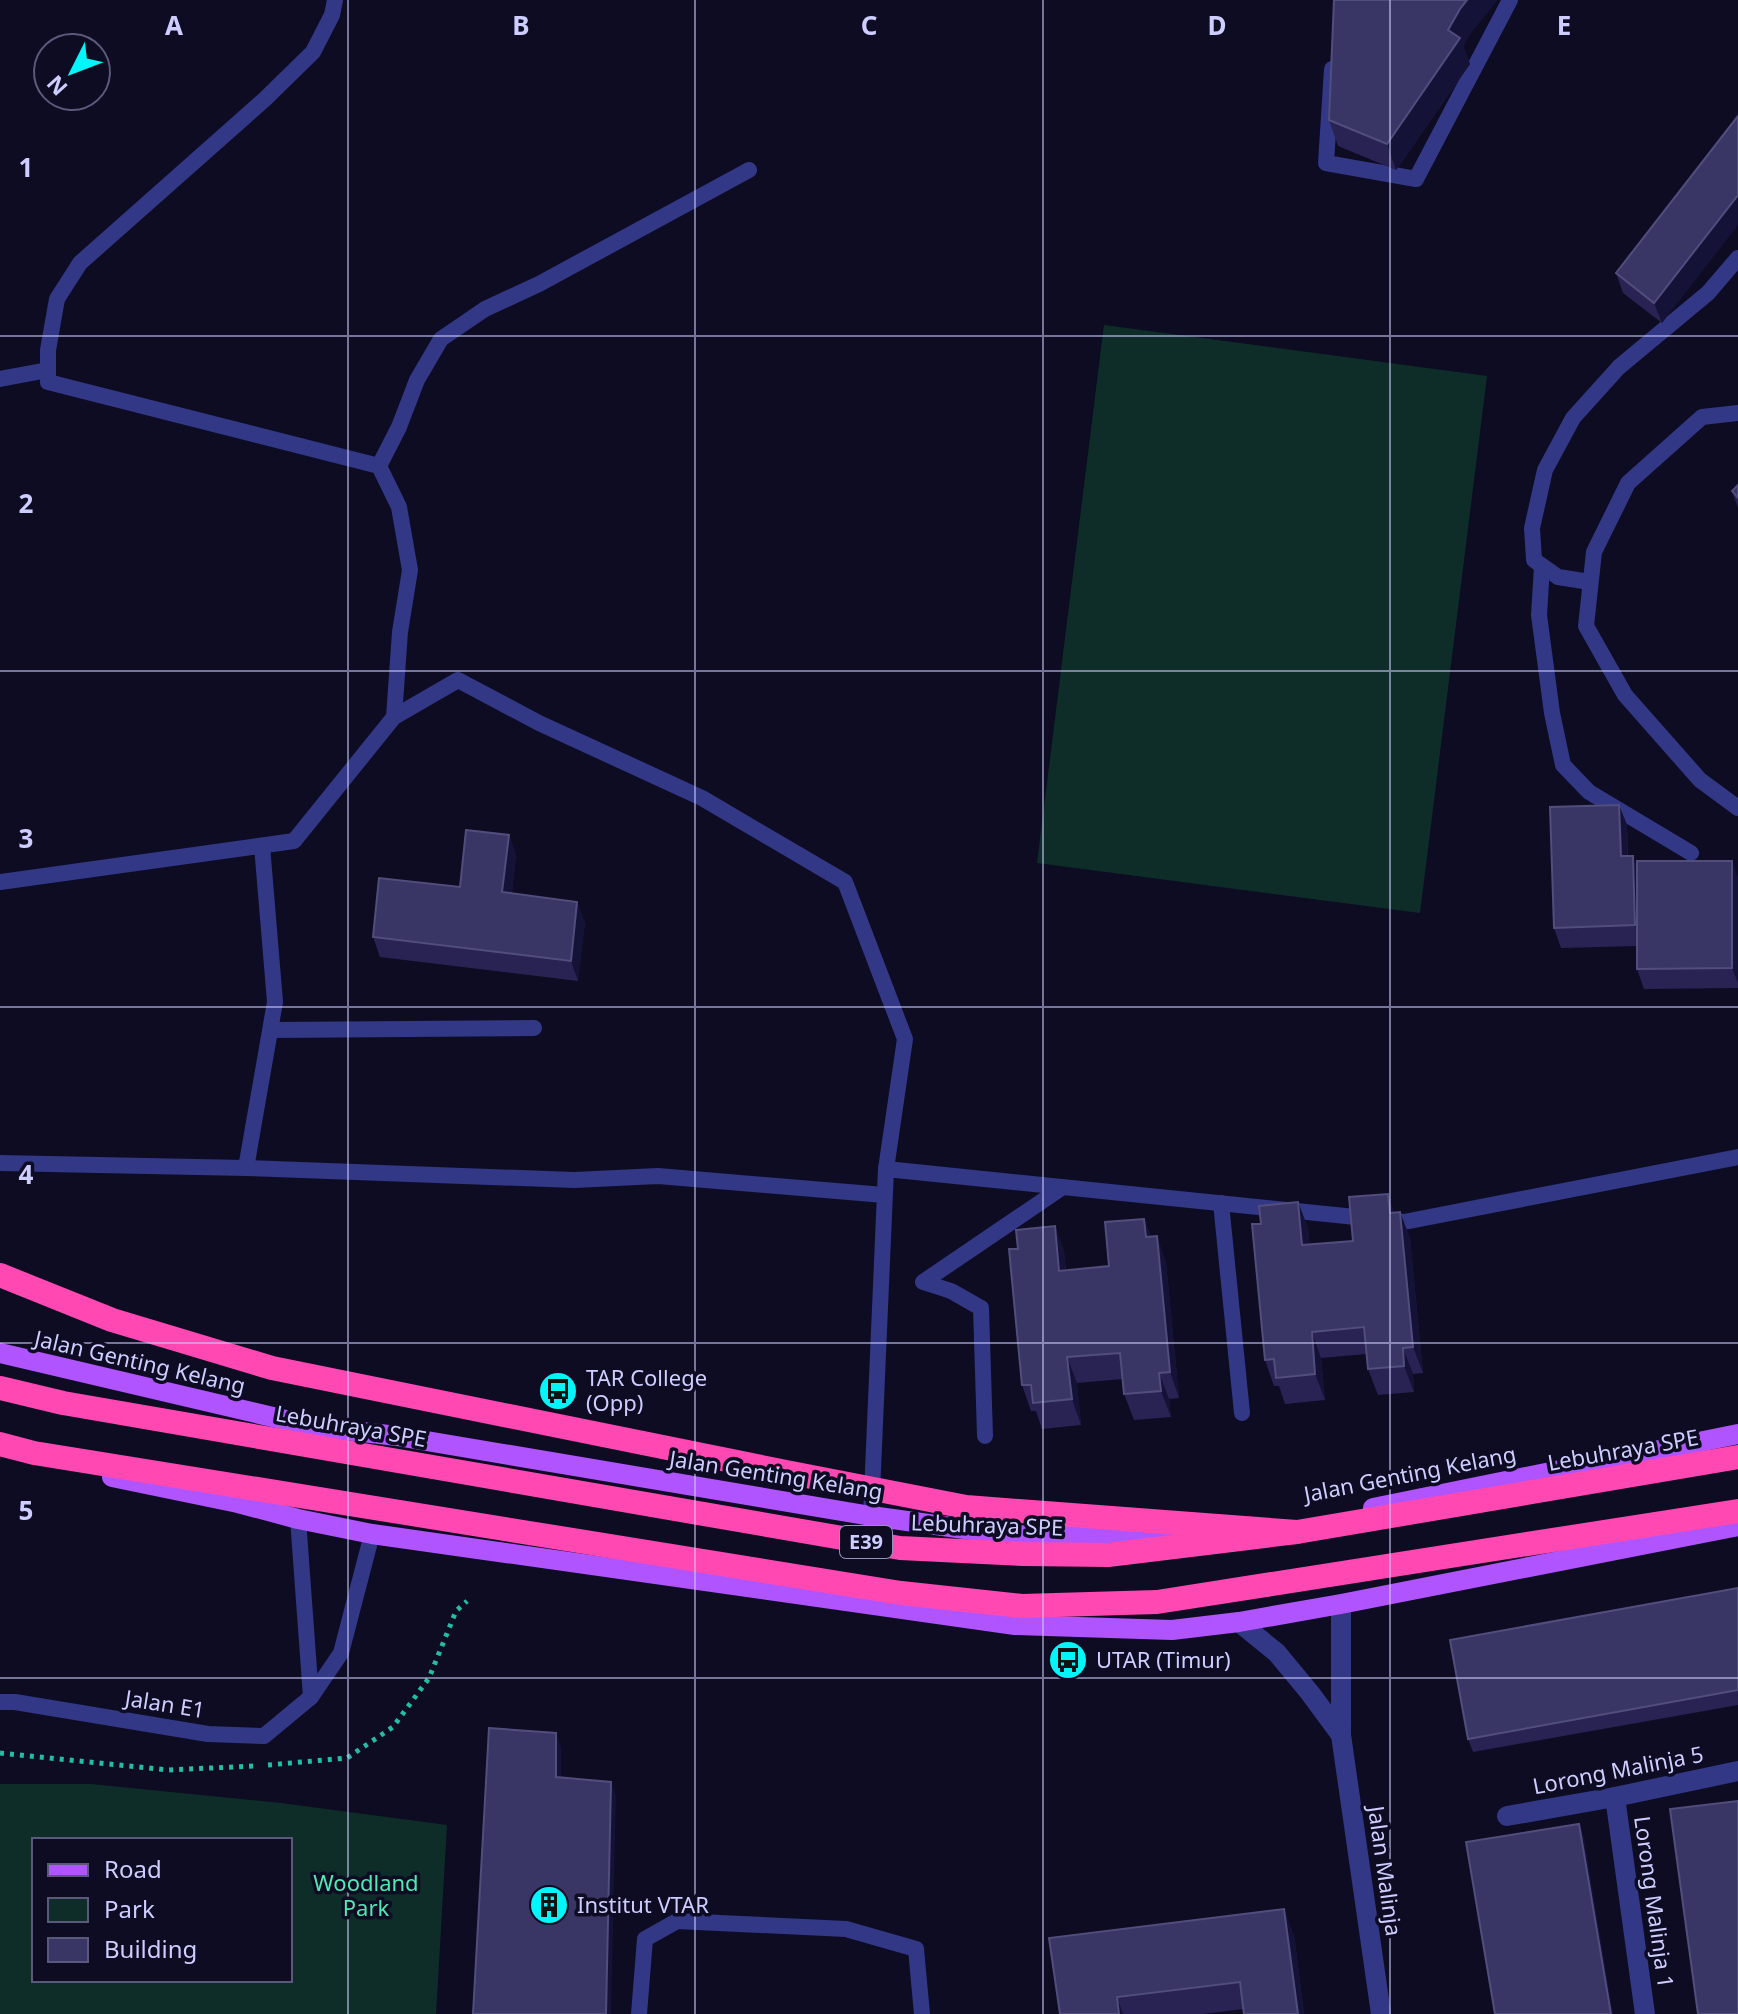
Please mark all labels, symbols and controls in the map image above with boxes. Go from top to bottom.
text: A [165,7,183,43]
text: B [512,7,530,43]
text: C [861,7,877,43]
text: D [1207,7,1227,43]
text: E [1557,7,1571,43]
north arrow [32,32,112,112]
text: N [39,69,74,103]
text: 1 [19,149,33,185]
text: 2 [19,485,34,521]
text: 3 [19,820,33,856]
text: 4 [19,1156,34,1192]
street label: Jalan Genting Kelang [30,1322,249,1400]
place label: TAR College (Opp) [586,1362,707,1417]
bus stop icon: TAR College (Opp) [537,1370,579,1412]
street label: Lebuhraya SPE [273,1397,429,1453]
street label: Lebuhraya SPE [1545,1421,1701,1477]
street label: Jalan Genting Kelang [1299,1438,1518,1509]
street label: Jalan Genting Kelang [665,1442,885,1506]
text: 5 [19,1492,33,1528]
street label: Lebuhraya SPE [910,1506,1064,1542]
road number: E39 [840,1526,892,1558]
bus stop icon: UTAR (Timur) [1047,1639,1089,1681]
place label: UTAR (Timur) [1096,1644,1231,1674]
street label: Jalan E1 [121,1682,207,1724]
street label: Lorong Malinja 5 [1530,1738,1706,1800]
street label: Jalan Malinja [1362,1802,1410,1938]
street label: Lorong Malinja 1 [1628,1814,1682,1990]
legend [32,1838,292,1982]
text: Road [104,1852,162,1885]
park label: Woodland Park [313,1867,419,1922]
building icon: Institut VTAR [528,1884,570,1926]
place label: Institut VTAR [577,1889,709,1919]
text: Park [104,1892,155,1925]
text: Building [104,1932,197,1965]

